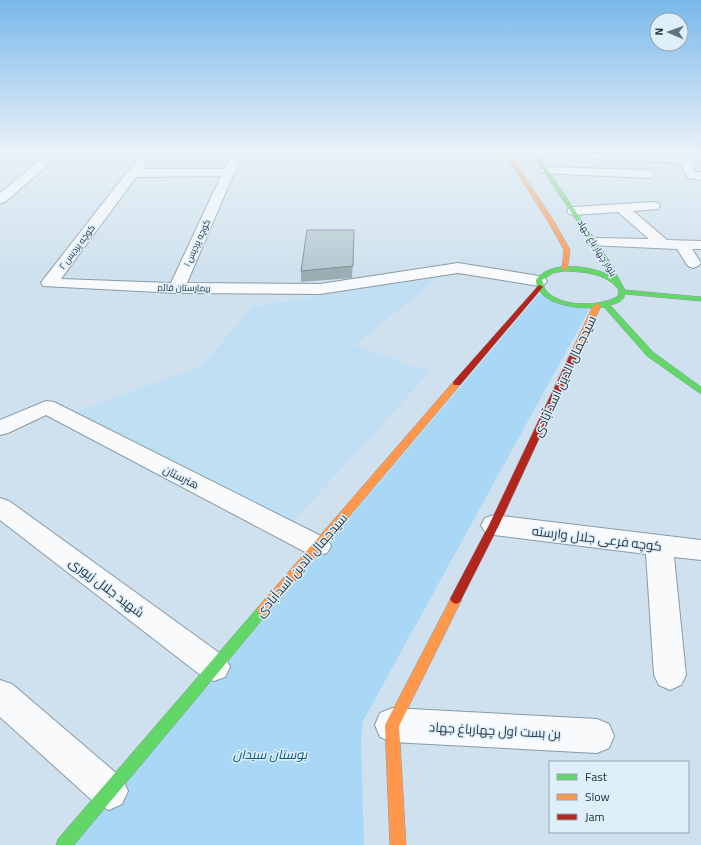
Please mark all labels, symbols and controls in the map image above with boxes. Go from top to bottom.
north arrow [649,12,689,52]
text: N [649,28,669,36]
street label: کوچه پردیس ۱ [178,216,215,269]
street label: بلوار چهار باغ جهاد [573,216,622,280]
street label: کوچه پردیس ۲ [54,220,99,273]
street label: بیمارستان قائم [157,279,211,296]
street label: سیدجمال الدین اسدآبادی [525,311,603,441]
street label: هنرستان [159,459,203,495]
street label: سیدجمال الدین اسدآبادی [249,507,353,623]
street label: کوچه فرعی جلال وارسته [531,518,663,558]
street label: شهید جلال زیوری [64,550,150,624]
street label: بن بست اول چهارباغ جهاد [428,715,562,745]
park label: بوستان سیدان [233,742,309,766]
legend [549,761,689,833]
text: Fast [585,765,608,788]
text: Slow [585,785,610,808]
text: Jam [585,805,605,828]

